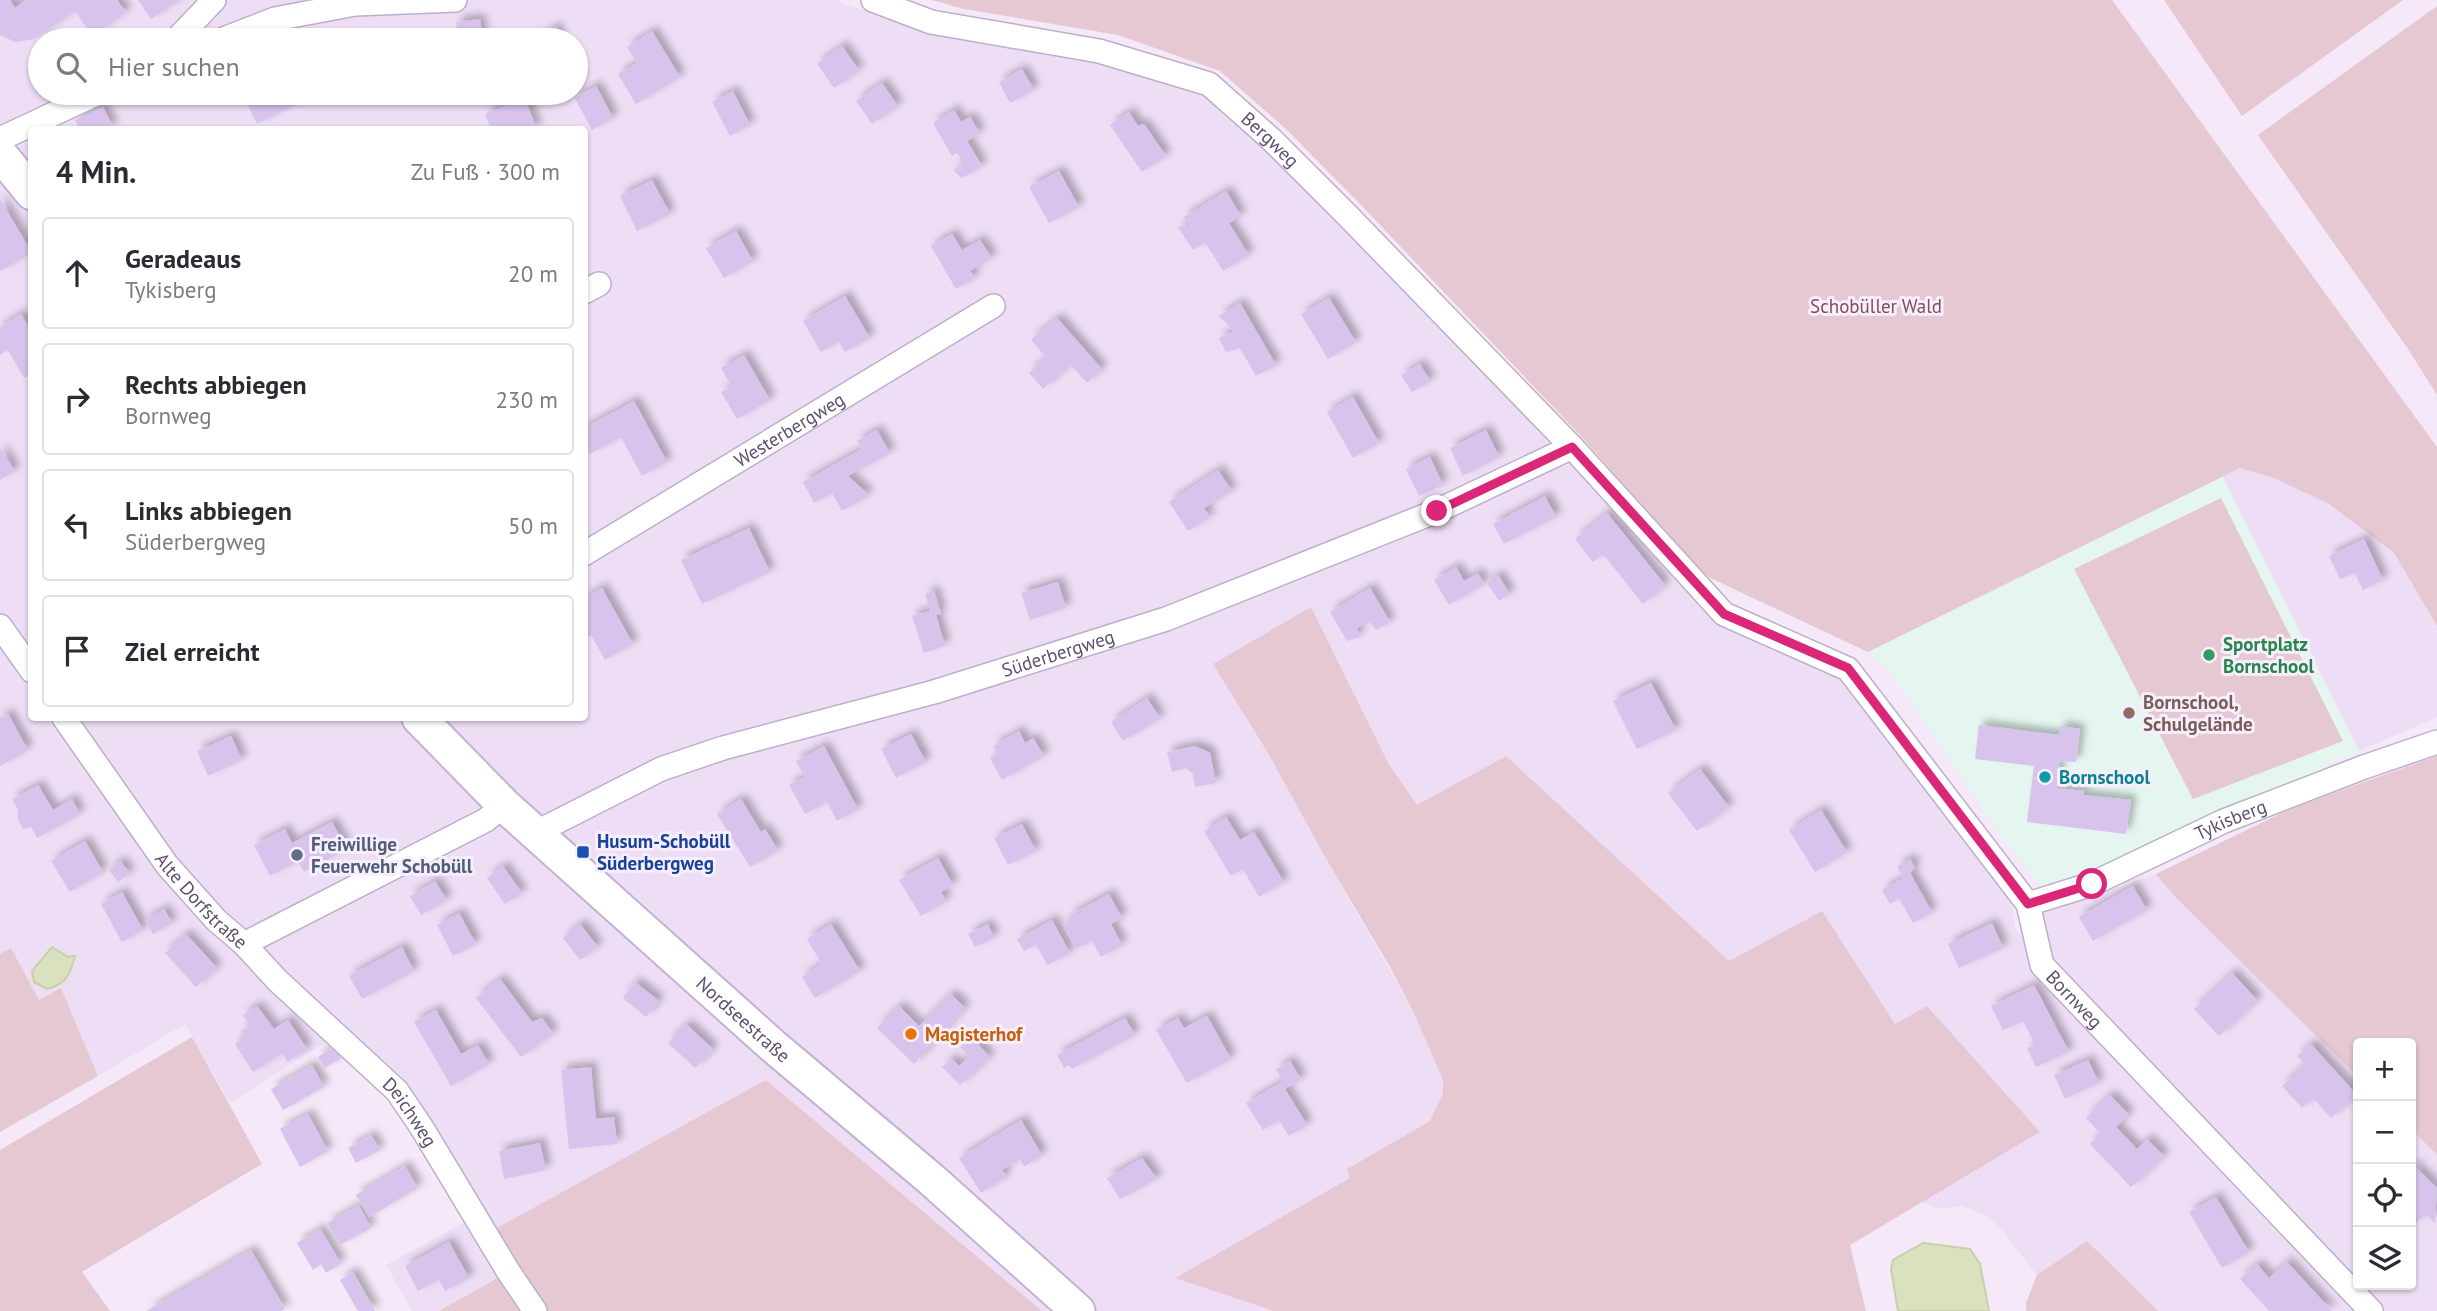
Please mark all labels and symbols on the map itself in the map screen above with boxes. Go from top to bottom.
street label: Bergweg [1236,106,1304,172]
park label: Schobüller Wald [1810,294,1942,318]
street label: Westerbergweg [730,387,849,472]
route end [1421,495,1452,526]
street label: Süderbergweg [999,624,1117,682]
place label: Sportplatz Bornschool [2223,632,2314,678]
marker: Sportplatz Bornschool [2201,647,2217,663]
place label: Bornschool, Schulgelände [2143,690,2253,736]
marker: Bornschool, Schulgelände [2121,705,2137,721]
place label: Bornschool [2059,765,2150,789]
marker: Bornschool [2037,769,2053,785]
street label: Tykisberg [2191,794,2270,845]
place label: Husum-Schobüll Süderbergweg [597,829,731,875]
place label: Freiwillige Feuerwehr Schobüll [311,832,473,878]
marker: Husum-Schobüll Süderbergweg [575,844,591,860]
marker: Freiwillige Feuerwehr Schobüll [289,847,305,863]
street label: Alte Dorfstraße [150,848,253,954]
route start [2076,868,2107,899]
street label: Bornweg [2041,965,2108,1033]
street label: Nordseestraße [691,971,795,1068]
place label: Magisterhof [925,1022,1024,1046]
marker: Magisterhof [903,1026,919,1042]
street label: Deichweg [378,1072,442,1151]

